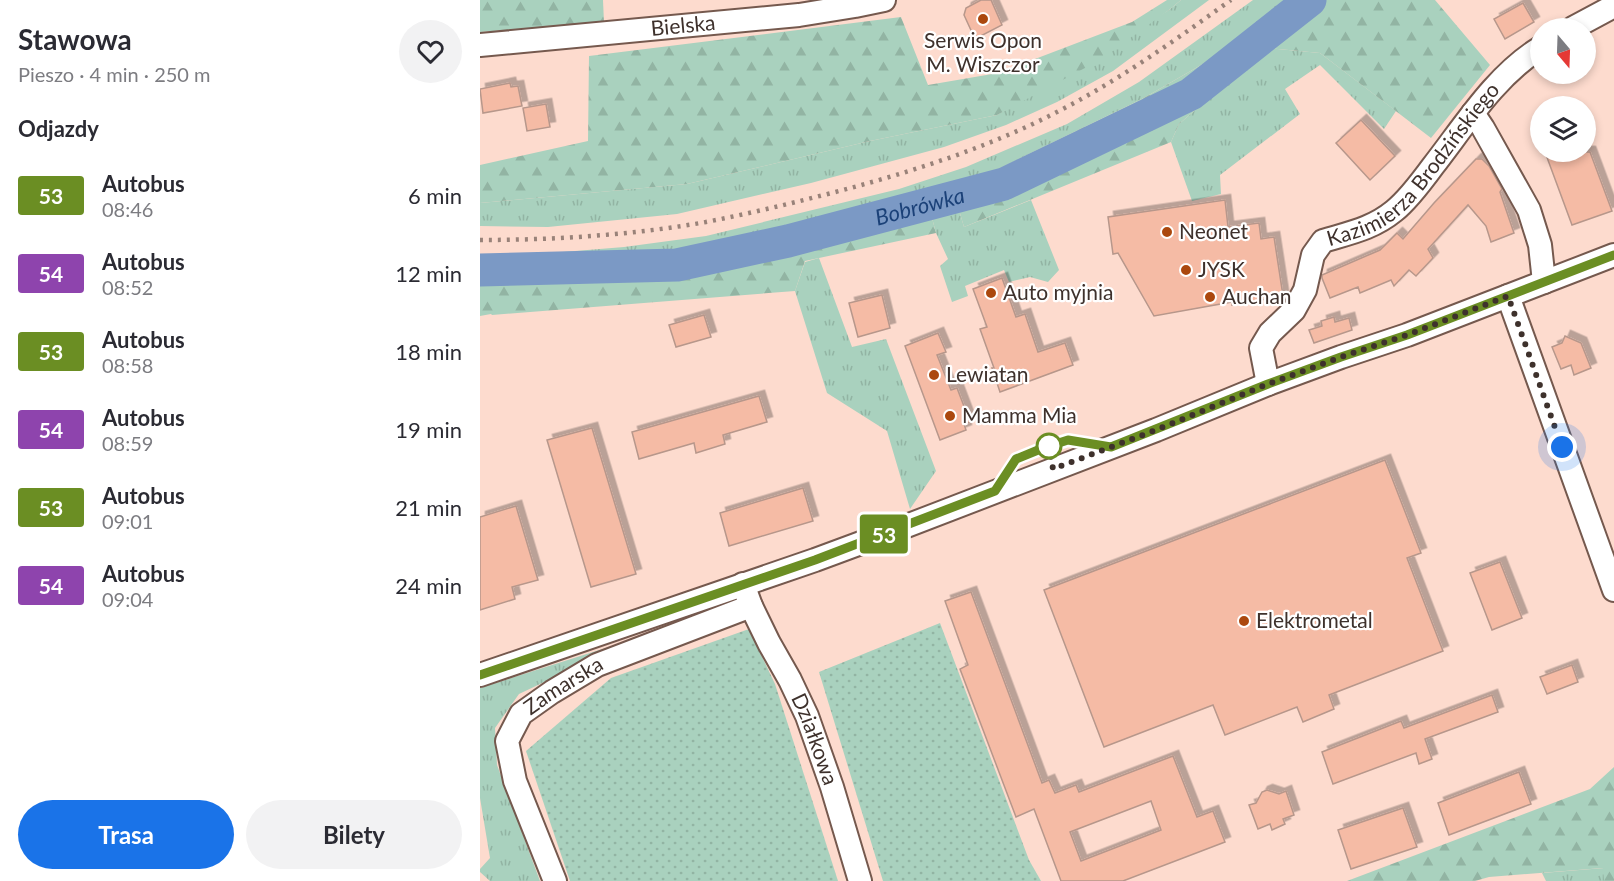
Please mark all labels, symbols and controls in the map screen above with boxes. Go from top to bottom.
street label: Bielska [650,9,716,40]
marker: Serwis Opon M. Wiszczor [976,12,990,26]
north arrow [1530,18,1596,84]
map controls [1530,18,1596,162]
button: heart [399,20,462,83]
text: Stawowa [18,22,132,56]
place label: Serwis Opon M. Wiszczor [924,27,1042,76]
text: Pieszo · 4 min · 250 m [18,62,211,86]
street label: Kazimierza Brodzińskiego [1324,77,1504,250]
button: layers [1530,96,1596,162]
text: Odjazdy [18,115,99,142]
text: Autobus [102,170,185,197]
water label: Bobrówka [872,181,967,230]
text: 6 min [408,182,462,209]
text: 53 [39,183,63,208]
text: 08:46 [102,197,153,221]
place label: Neonet [1179,218,1248,243]
marker: Neonet [1160,225,1174,239]
text: Autobus [102,248,185,275]
place label: JYSK [1198,256,1245,281]
text: 12 min [395,260,462,287]
text: 54 [39,261,63,286]
marker: JYSK [1179,263,1193,277]
text: 08:52 [102,275,153,299]
place label: Auto myjnia [1003,279,1114,304]
place label: Auchan [1222,283,1292,308]
marker: Auto myjnia [984,286,998,300]
marker: Auchan [1203,290,1217,304]
text: Autobus [102,326,185,353]
text: 18 min [395,338,462,365]
text: 53 [39,339,63,364]
text: 08:58 [102,353,153,377]
place label: Lewiatan [946,361,1029,386]
marker: Lewiatan [927,368,941,382]
place label: Mamma Mia [962,402,1077,427]
text: Autobus [102,404,185,431]
marker: Mamma Mia [943,409,957,423]
text: 19 min [395,416,462,443]
text: 54 [39,417,63,442]
text: 08:59 [102,431,153,455]
your location [1547,432,1577,462]
unlabelled marker [1036,433,1062,459]
text: Autobus [102,482,185,509]
text: 21 min [395,494,462,521]
text: 53 [39,495,63,520]
text: 09:01 [102,509,153,533]
line badge: 53 [857,514,911,554]
text: 53 [872,522,896,547]
text: Autobus [102,560,185,587]
text: 24 min [395,572,462,599]
text: 54 [39,573,63,598]
text: 09:04 [102,587,153,611]
place label: Elektrometal [1256,607,1373,632]
marker: Elektrometal [1237,614,1251,628]
street label: Zamarska [518,650,607,719]
street label: Działkowa [787,689,844,788]
button: Trasa [18,800,234,869]
button: Bilety [246,800,462,869]

